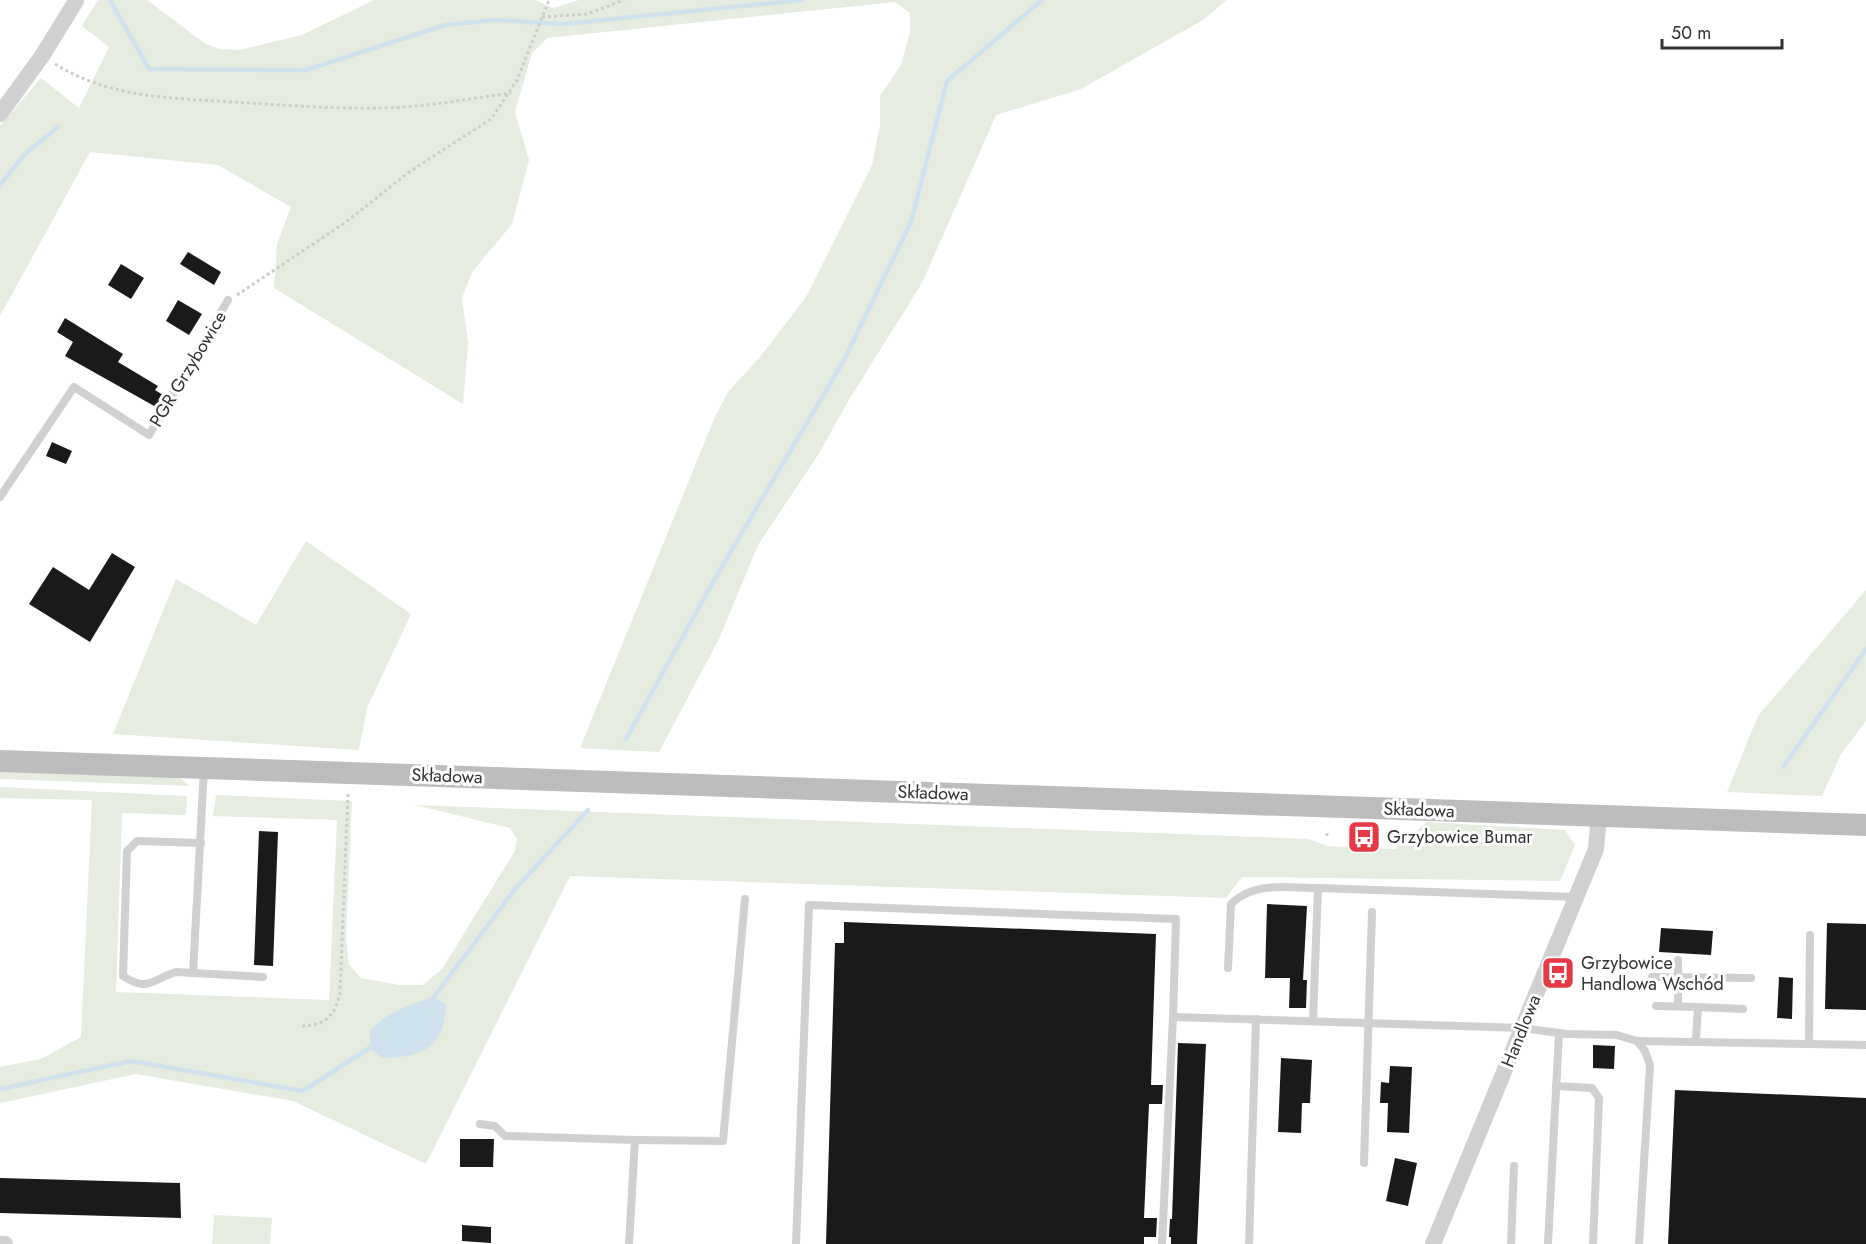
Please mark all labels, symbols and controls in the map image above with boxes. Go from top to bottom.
scale bar [1662,12,1782,50]
text: 50 m [1671,20,1711,46]
street label: PGR Grzybowice [143,306,233,432]
street label: Składowa [411,762,483,790]
street label: Składowa [897,779,969,807]
street label: Składowa [1383,796,1455,824]
bus stop icon: Grzybowice Bumar [1346,819,1382,855]
place label: Grzybowice Bumar [1387,824,1533,850]
place label: Grzybowice Handlowa Wschód [1581,950,1724,997]
bus stop icon: Grzybowice Handlowa Wschód [1540,955,1576,991]
street label: Handlowa [1495,991,1547,1071]

